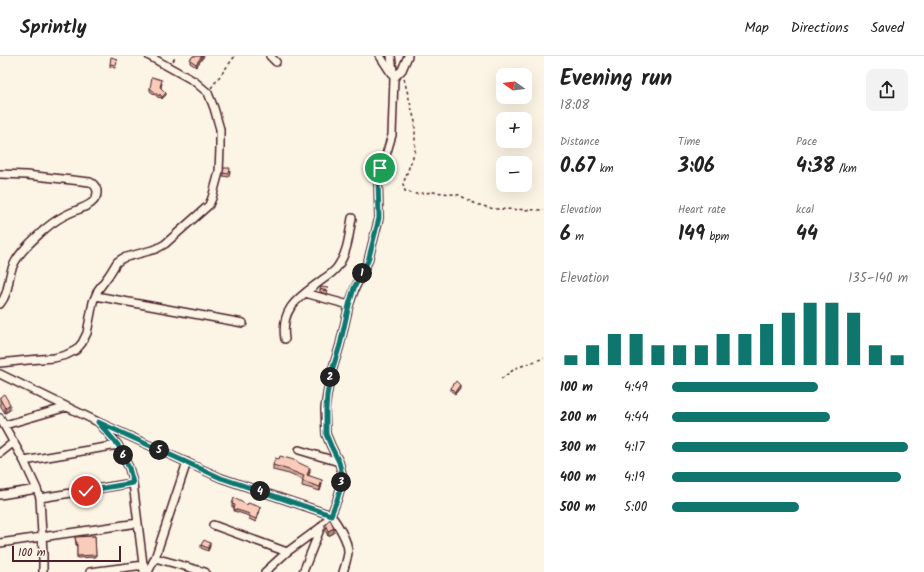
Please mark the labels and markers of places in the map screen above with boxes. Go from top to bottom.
pin [363,151,397,185]
pin: 1 [352,263,372,283]
pin: 2 [320,367,340,387]
pin: 5 [149,440,169,460]
pin: 6 [113,445,133,465]
pin: 3 [331,472,351,492]
pin [69,474,103,508]
pin: 4 [250,481,270,501]

